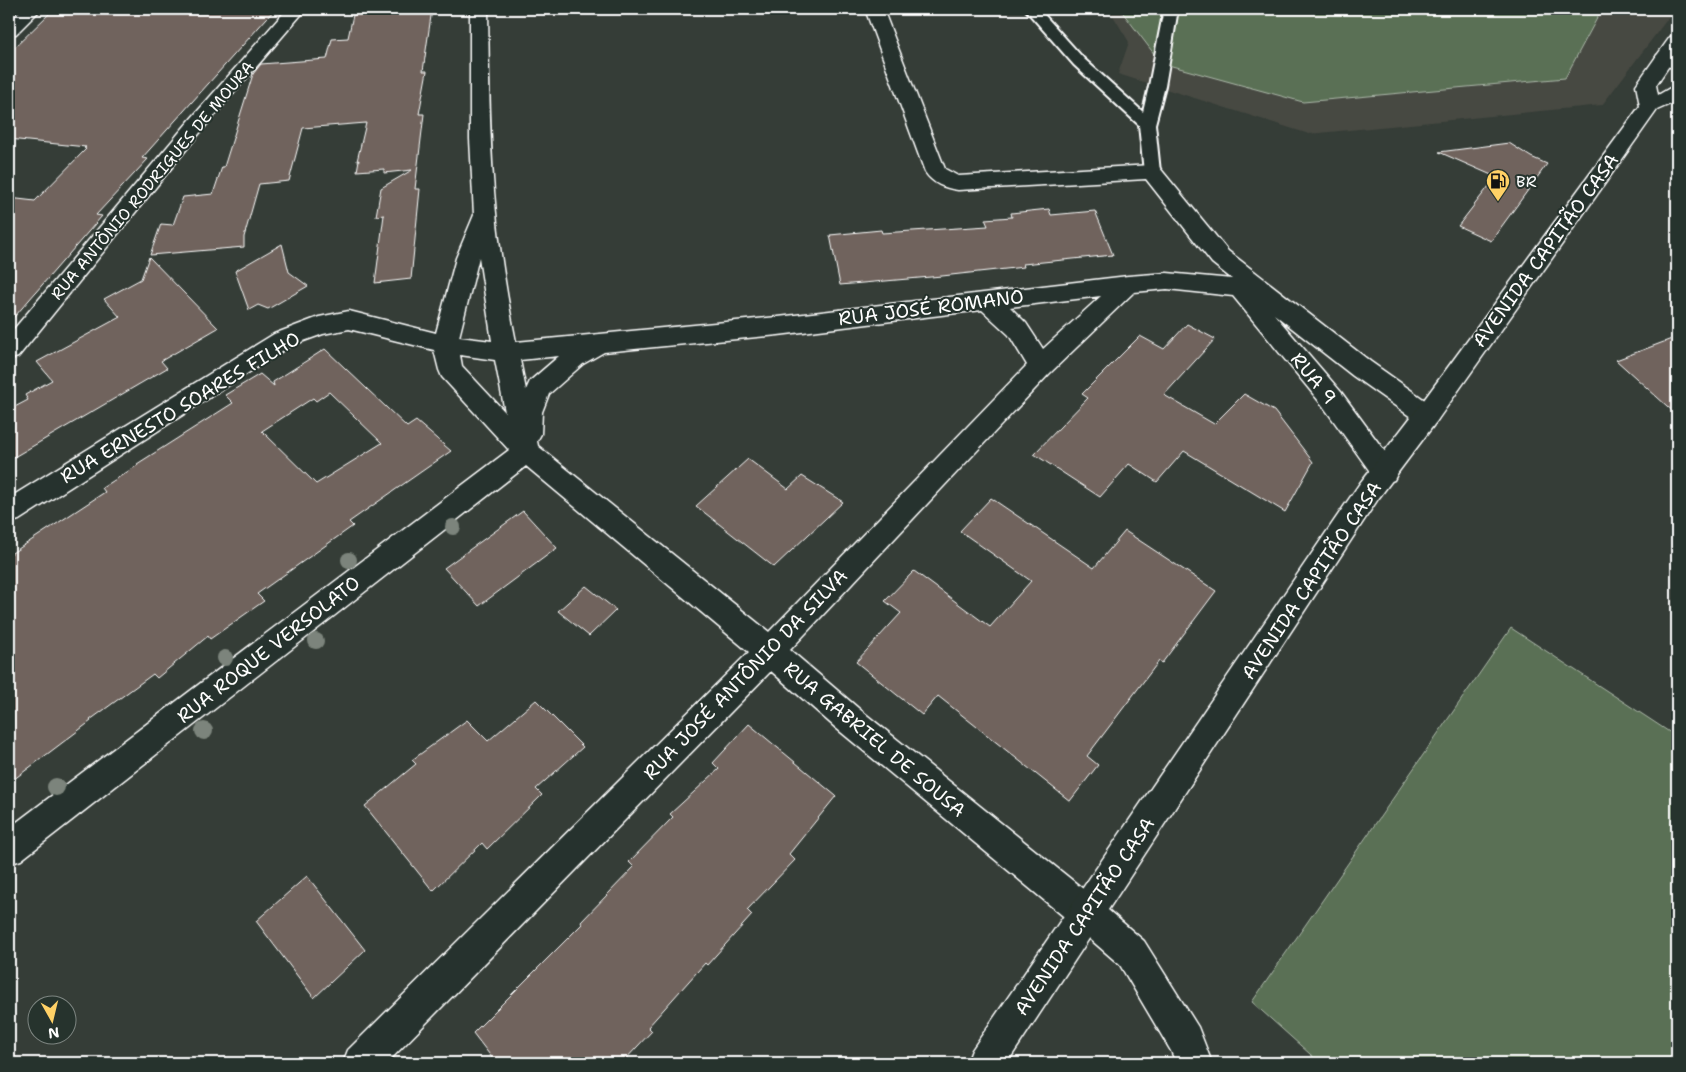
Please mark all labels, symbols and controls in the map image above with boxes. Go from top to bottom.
street label: RUA ANTÔNIO RODRIGUES DE MOURA [46,57,259,304]
street label: AVENIDA CAPITÃO CASA [1466,148,1624,352]
fuel station icon: BR [1485,168,1511,202]
place label: BR [1516,171,1537,192]
street label: RUA JOSÉ ROMANO [837,283,1025,331]
street label: RUA ERNESTO SOARES FILHO [56,326,305,489]
street label: RUA 9 [1285,347,1342,409]
street label: AVENIDA CAPITÃO CASA [1235,476,1387,684]
street label: RUA JOSÉ ANTÔNIO DA SILVA [637,563,853,785]
street label: RUA ROQUE VERSOLATO [172,570,365,729]
street label: RUA GABRIEL DE SOUSA [779,656,971,823]
street label: AVENIDA CAPITÃO CASA [1008,812,1160,1020]
north arrow [28,994,78,1044]
text: N [47,1023,61,1043]

